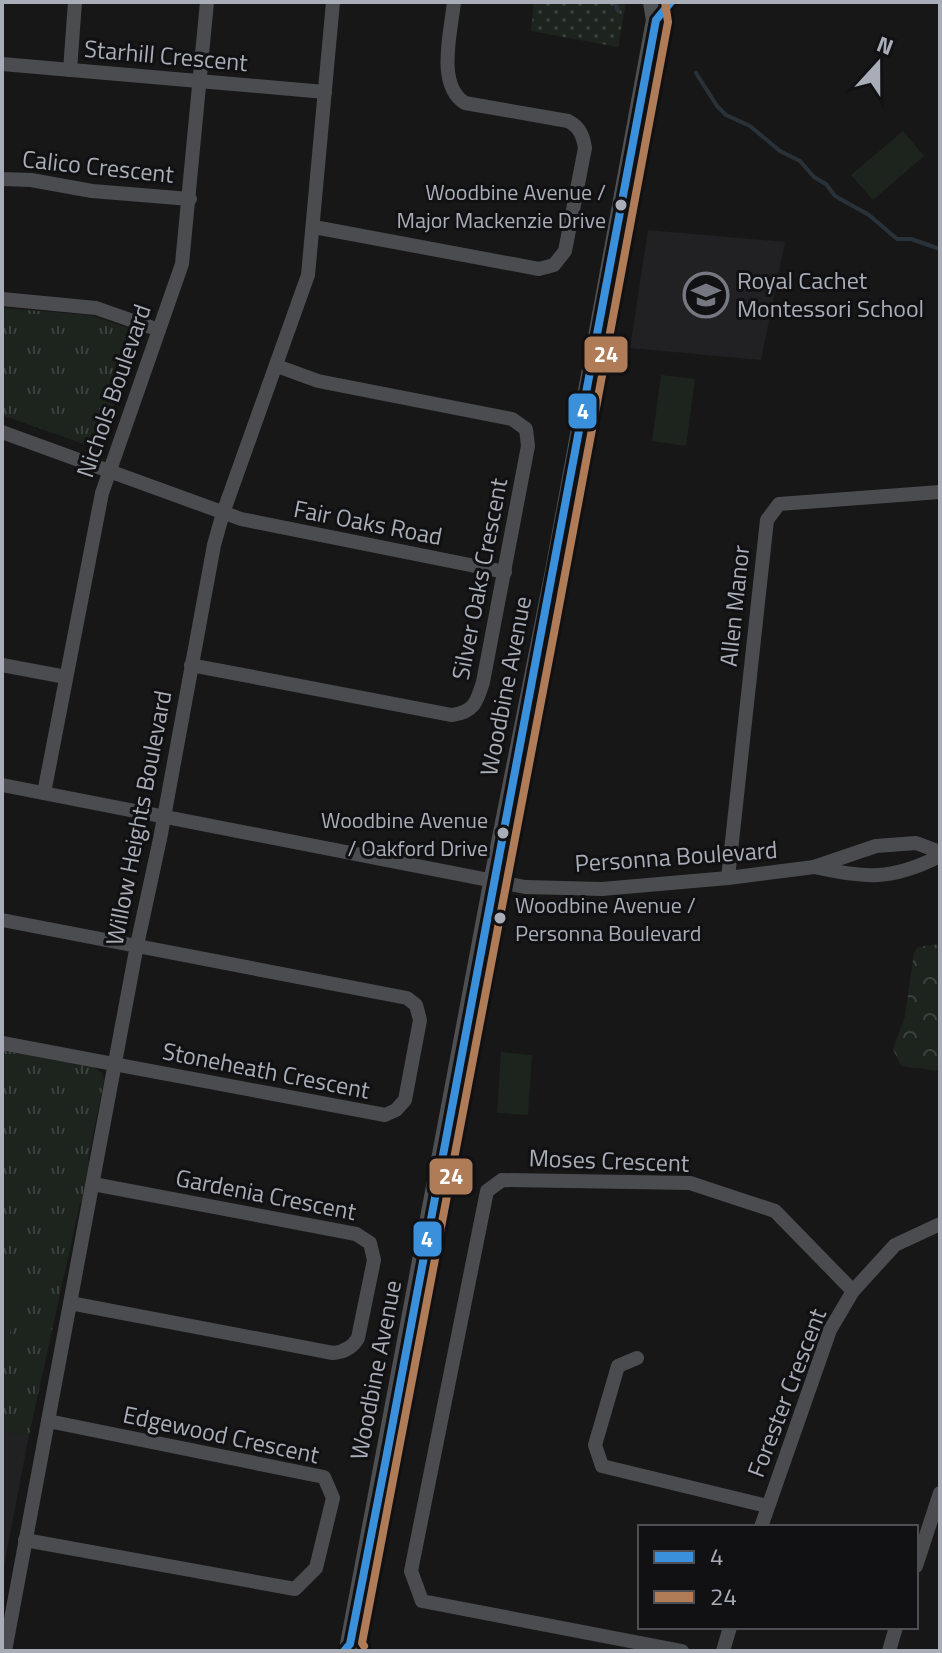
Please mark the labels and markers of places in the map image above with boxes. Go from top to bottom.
place label: Woodbine Avenue / Major Mackenzie Drive [396,175,606,237]
marker: Woodbine Avenue / Major Mackenzie Drive [613,197,629,213]
place label: Royal Cachet Montessori School [737,262,924,326]
school or university icon: Royal Cachet Montessori School [682,271,730,319]
place label: Woodbine Avenue / Oakford Drive [321,803,488,865]
marker: Woodbine Avenue / Oakford Drive [495,825,511,841]
place label: Woodbine Avenue / Personna Boulevard [515,888,701,950]
marker: Woodbine Avenue / Personna Boulevard [492,910,508,926]

